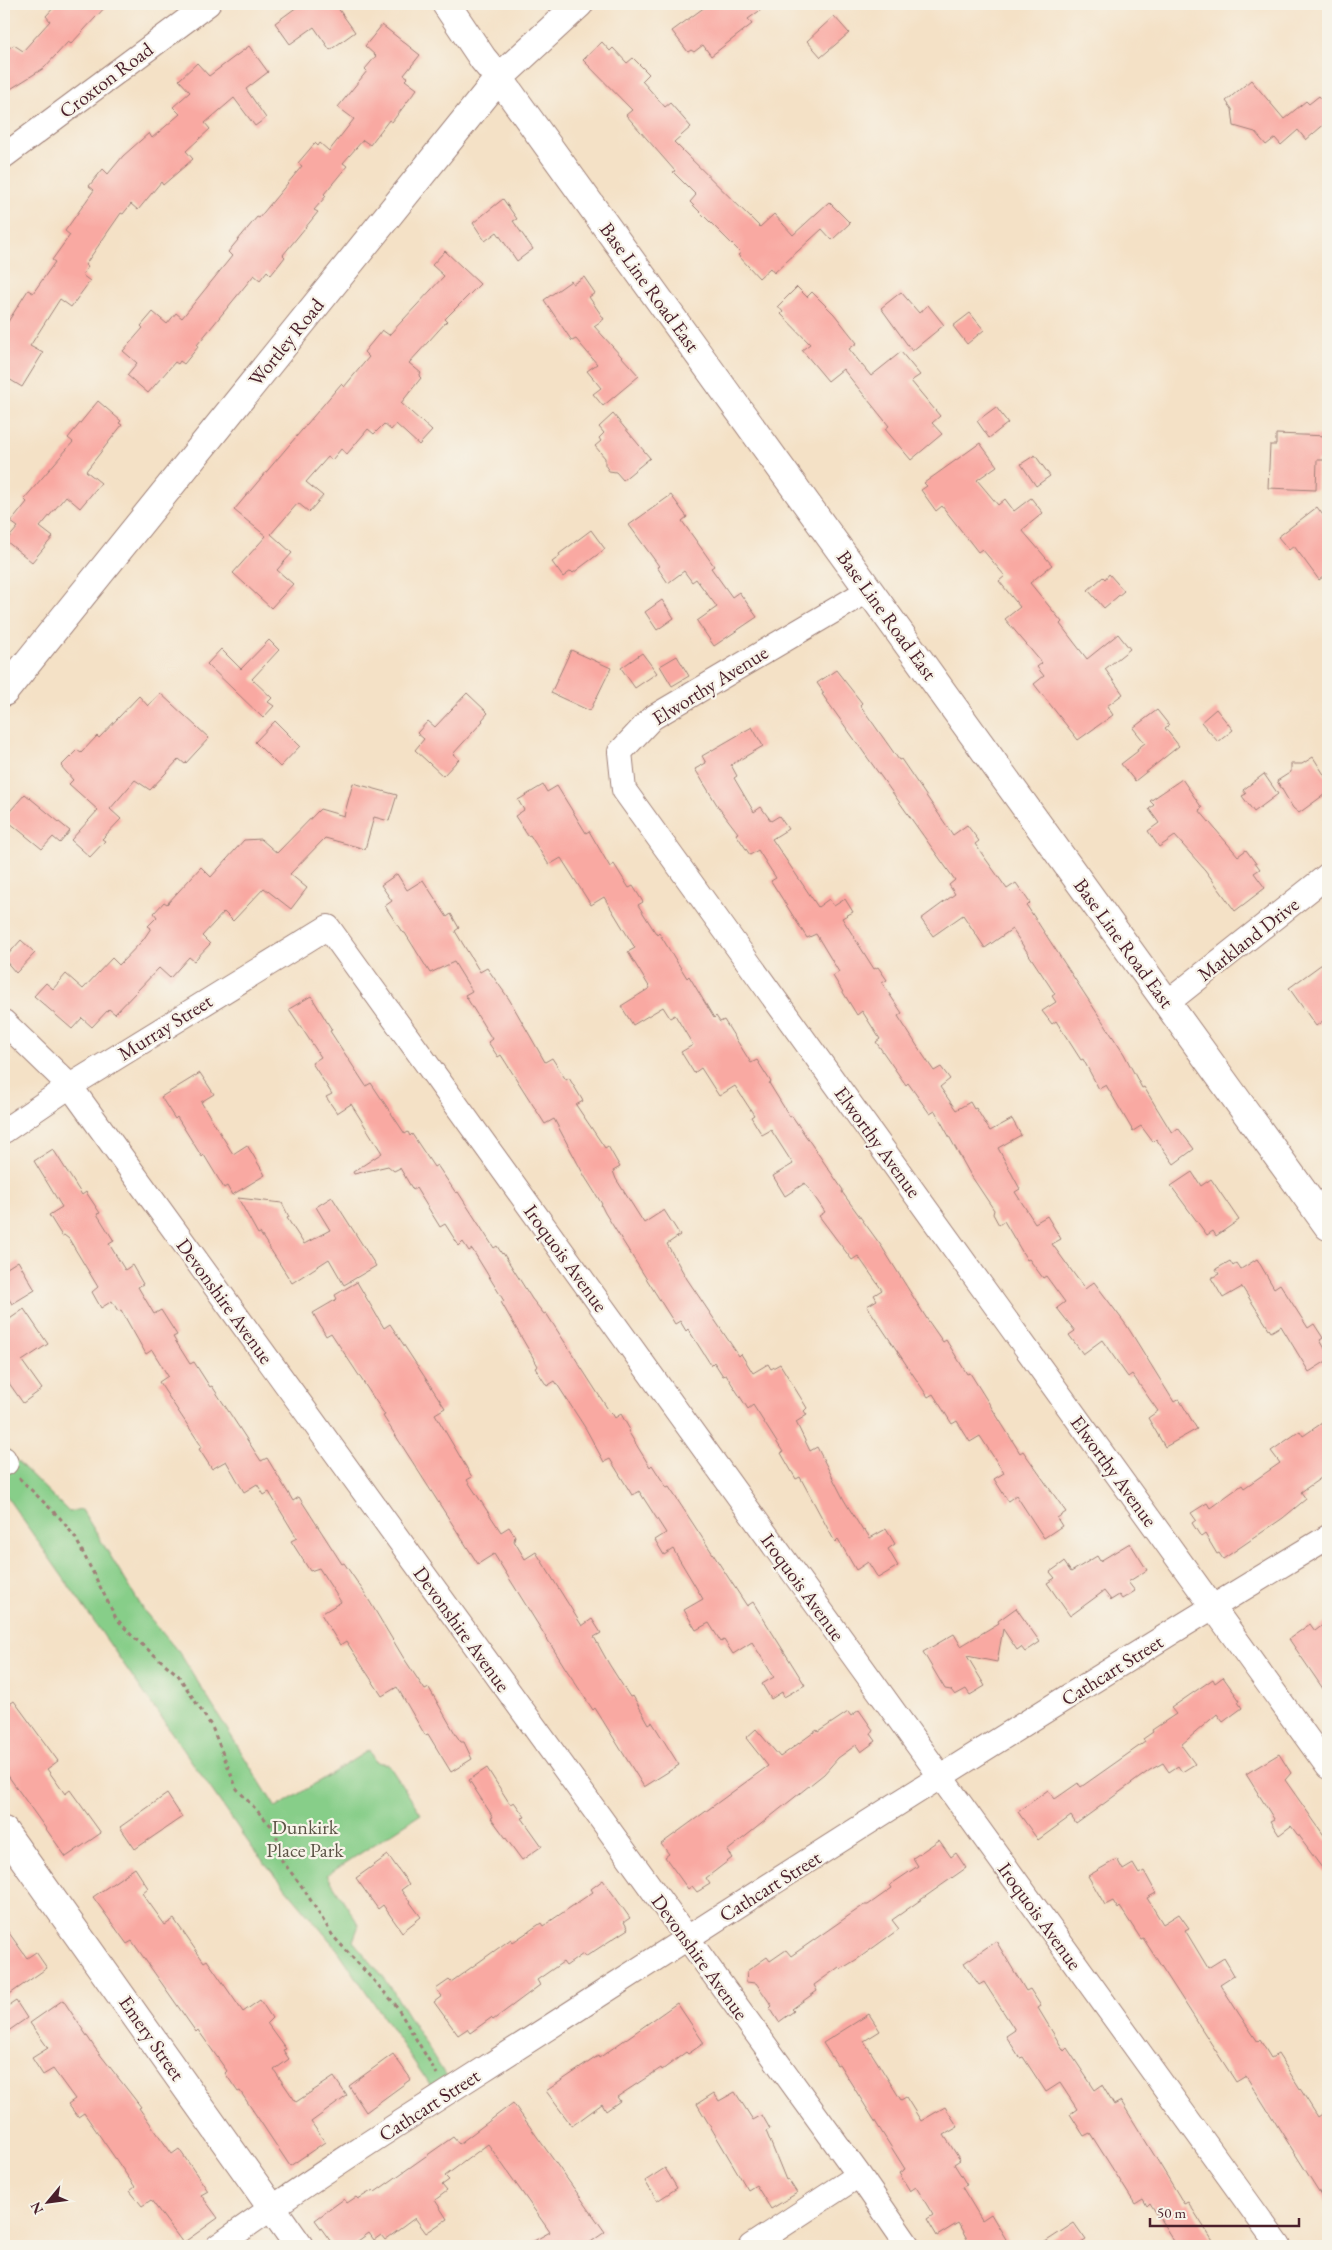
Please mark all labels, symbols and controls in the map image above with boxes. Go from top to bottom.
street label: Croxton Road [54,36,159,124]
street label: Base Line Road East [594,217,706,358]
street label: Wortley Road [242,292,330,392]
street label: Base Line Road East [831,545,943,686]
street label: Elworthy Avenue [647,639,773,731]
street label: Base Line Road East [1068,873,1180,1014]
street label: Markland Drive [1192,891,1304,987]
street label: Murray Street [113,987,218,1066]
street label: Elworthy Avenue [829,1081,927,1203]
street label: Iroquois Avenue [518,1199,614,1317]
street label: Devonshire Avenue [171,1233,279,1369]
street label: Elworthy Avenue [1065,1410,1163,1532]
street label: Iroquois Avenue [755,1528,851,1646]
street label: Devonshire Avenue [408,1561,516,1697]
street label: Cathcart Street [1056,1628,1168,1712]
park label: Dunkirk Place Park [266,1814,344,1863]
street label: Cathcart Street [714,1844,826,1928]
street label: Iroquois Avenue [992,1857,1088,1975]
street label: Devonshire Avenue [646,1889,754,2025]
street label: Emery Street [113,1990,191,2086]
street label: Cathcart Street [373,2062,485,2147]
north arrow [22,2178,72,2228]
scale bar [1150,2195,1298,2227]
text: N [26,2198,47,2218]
text: 50 m [1157,2203,1186,2222]

